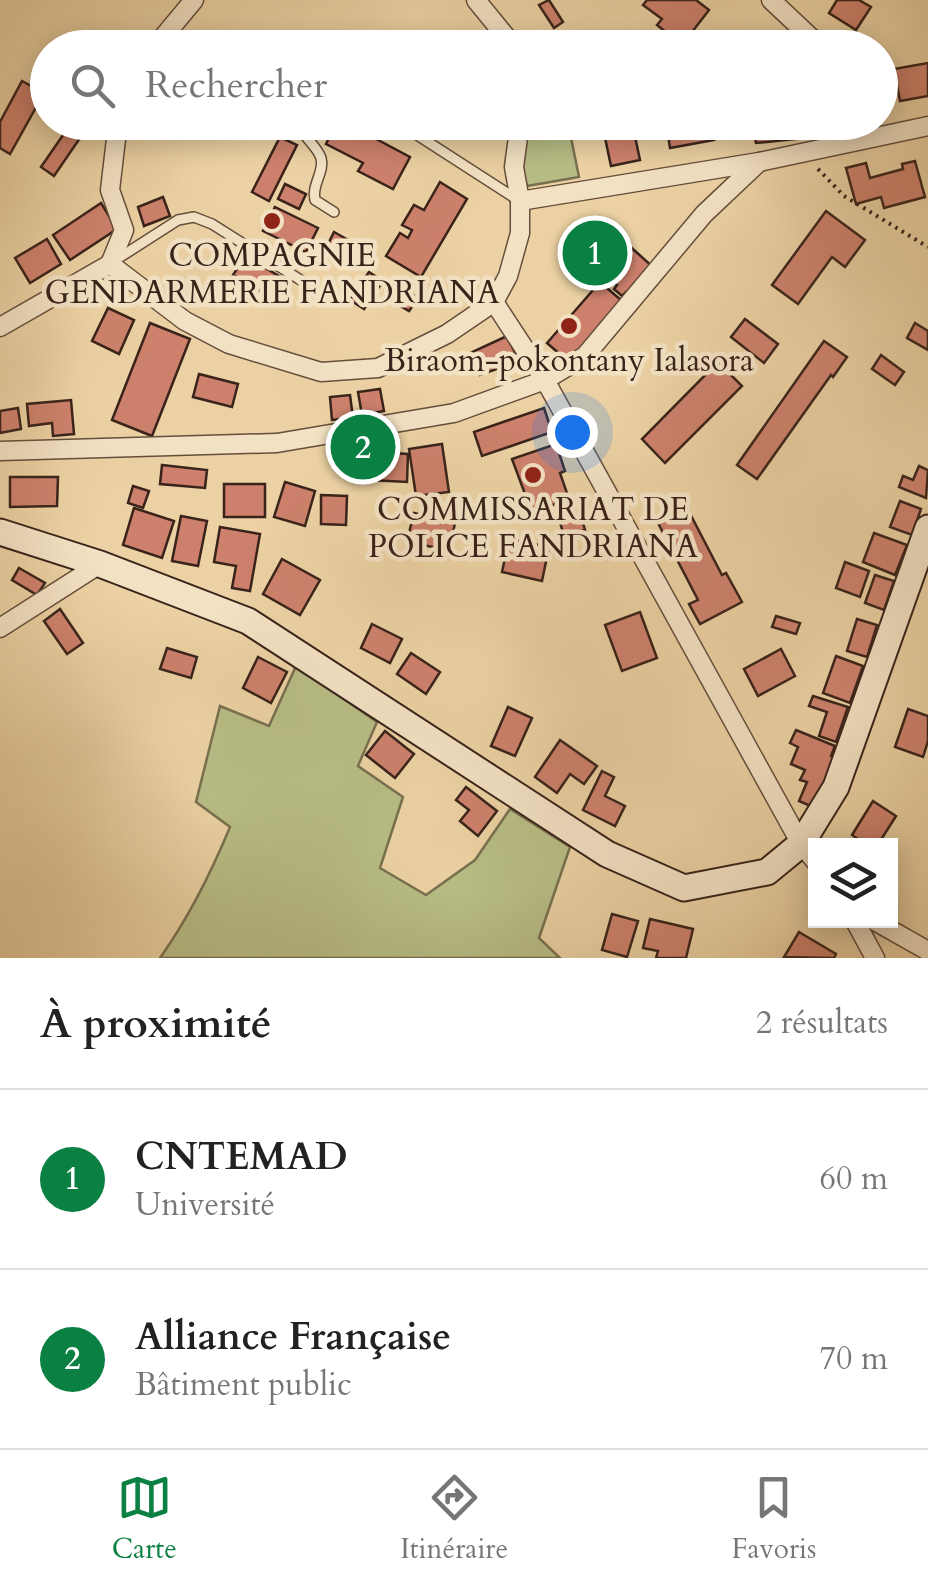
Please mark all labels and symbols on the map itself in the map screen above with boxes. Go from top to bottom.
marker: COMPAGNIE GENDARMERIE FANDRIANA [261,210,283,232]
pin: 1 [562,216,628,290]
place label: COMPAGNIE GENDARMERIE FANDRIANA [45,234,500,315]
marker: Biraom-pokontany Ialasora [558,315,580,337]
place label: Biraom-pokontany Ialasora [384,339,754,383]
your location [547,407,598,458]
pin: 2 [330,410,396,484]
marker: COMMISSARIAT DE POLICE FANDRIANA [522,464,544,486]
place label: COMMISSARIAT DE POLICE FANDRIANA [368,488,698,569]

